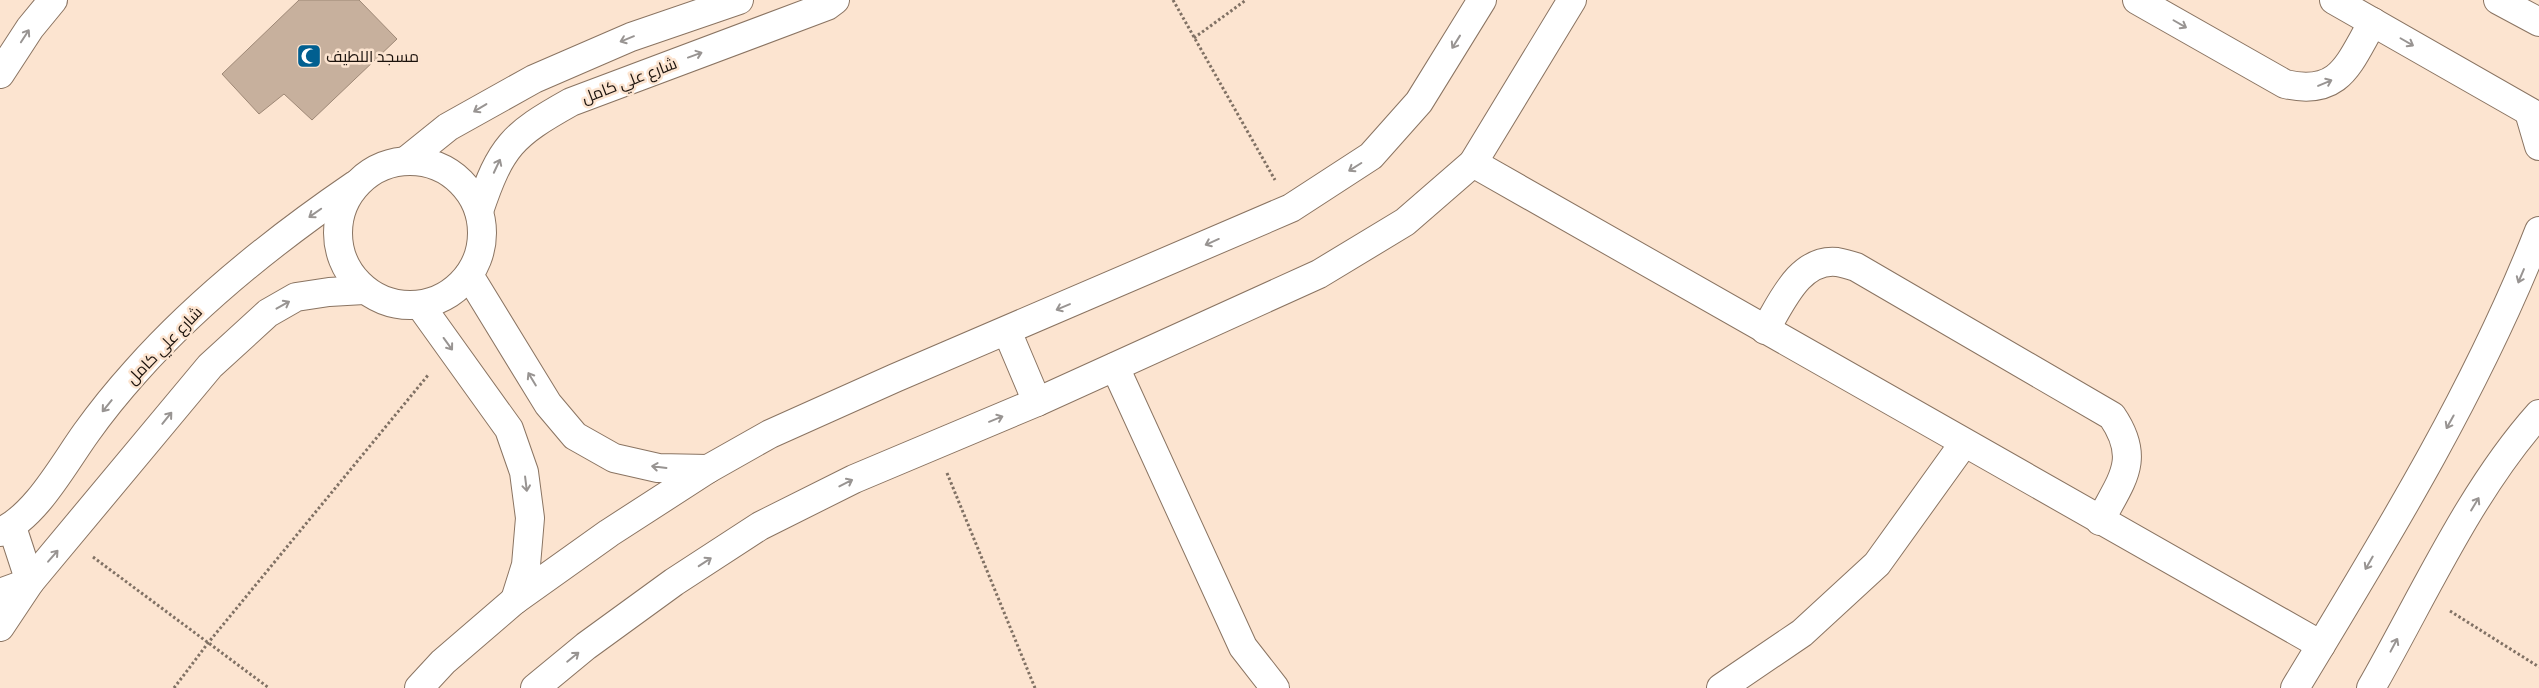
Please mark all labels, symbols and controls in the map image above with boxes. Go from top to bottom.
one-way arrow [2172,20,2187,29]
one-way arrow [20,29,30,43]
one-way arrow [1451,34,1461,48]
one-way arrow [620,35,635,44]
one-way arrow [2400,37,2414,47]
mosque icon: مسجد اللطيف [296,43,322,69]
place label: مسجد اللطيف [326,47,419,66]
one-way arrow [687,50,702,59]
street label: شارع علي كامل [579,54,681,111]
one-way arrow [2317,77,2332,87]
one-way arrow [474,103,488,113]
one-way arrow [492,159,502,174]
one-way arrow [1348,161,1362,172]
one-way arrow [308,208,322,218]
one-way arrow [1205,238,1220,248]
one-way arrow [2515,268,2525,283]
one-way arrow [275,299,289,309]
street label: شارع علي كامل [123,303,209,391]
one-way arrow [1055,303,1070,312]
one-way arrow [443,337,453,351]
one-way arrow [527,372,537,386]
one-way arrow [102,400,113,413]
one-way arrow [162,411,173,424]
one-way arrow [988,414,1003,423]
one-way arrow [2444,414,2454,429]
one-way arrow [651,462,667,472]
one-way arrow [521,476,531,492]
one-way arrow [838,478,853,487]
one-way arrow [2471,498,2481,512]
one-way arrow [47,550,58,563]
one-way arrow [2363,555,2373,570]
one-way arrow [697,557,711,567]
one-way arrow [2390,638,2399,653]
one-way arrow [566,652,579,663]

